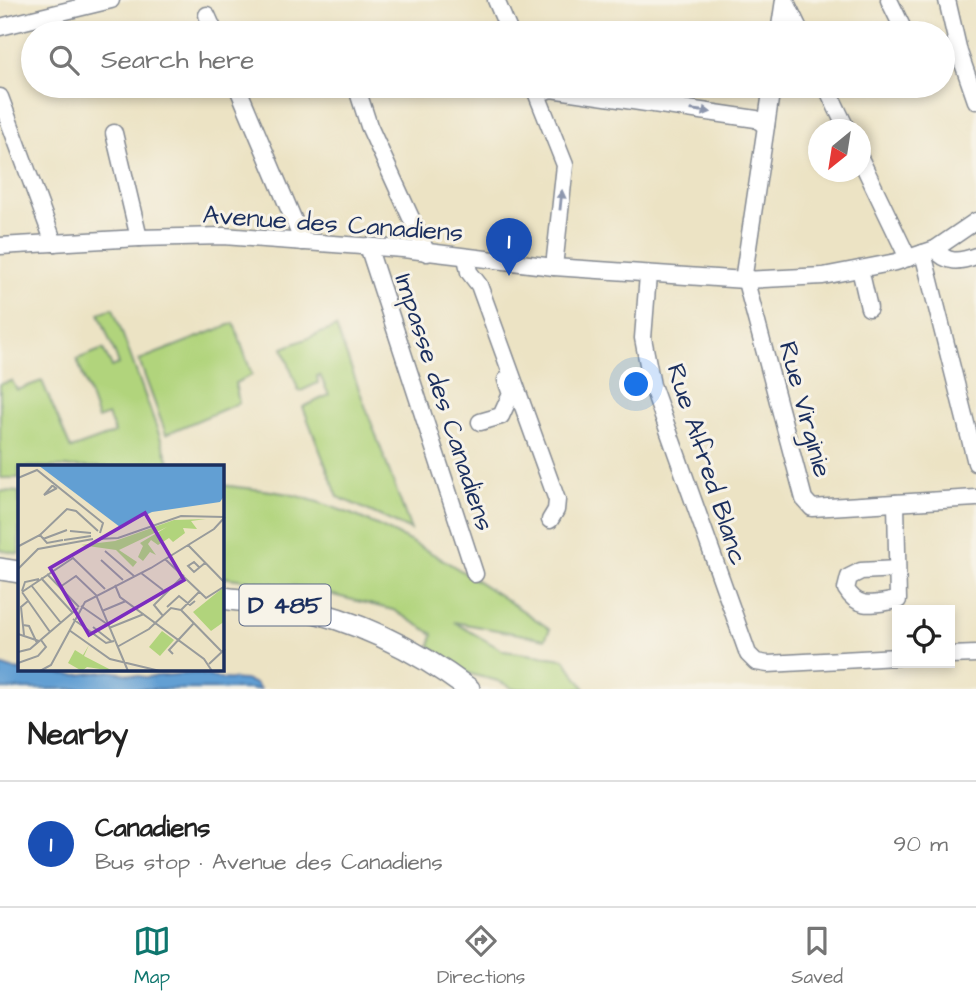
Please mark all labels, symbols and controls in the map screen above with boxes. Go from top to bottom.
search box [21,21,955,98]
icon: search [45,41,83,79]
text: Search here [101,42,254,78]
one-way arrow [690,106,712,117]
north arrow [808,119,871,182]
one-way arrow [556,188,567,210]
street label: Avenue des Canadiens [201,197,464,251]
pin: 1 [486,218,532,276]
street label: Impasse des Canadiens [385,269,503,536]
street label: Rue Virginie [768,337,840,482]
street label: Rue Alfred Blanc [658,359,757,570]
your location [619,367,653,401]
inset map [18,465,224,671]
road number: D 485 [240,584,330,626]
map controls [892,605,955,668]
button: locate [892,605,955,668]
text: Nearby [28,714,128,756]
text: Canadiens [95,810,210,846]
text: 1 [50,828,52,860]
text: 90 m [893,828,948,860]
text: Bus stop · Avenue des Canadiens [95,846,443,878]
tab: Map [133,922,171,991]
tab: Directions [437,922,525,991]
tab: Saved [791,922,843,991]

